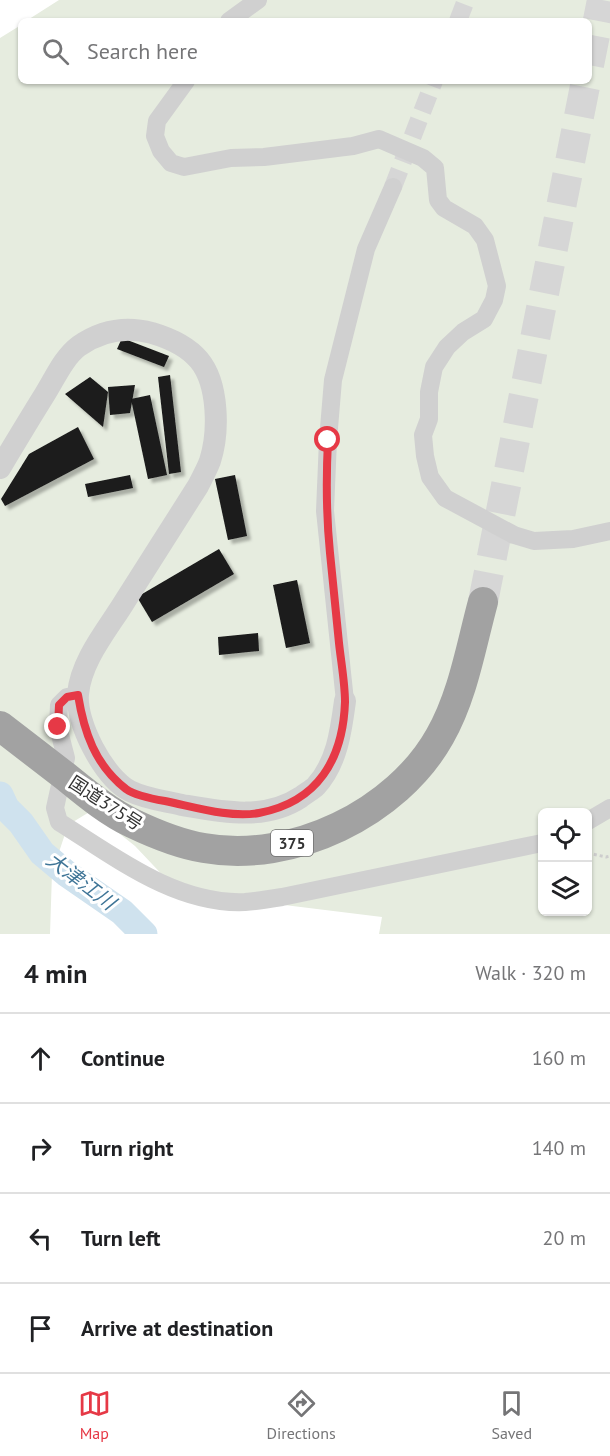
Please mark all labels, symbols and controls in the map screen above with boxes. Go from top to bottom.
search box [18,18,592,84]
icon: search [39,35,72,68]
text: Search here [87,37,198,65]
route start [314,426,340,452]
route end [44,713,70,739]
street label: 国道375号 [65,771,147,835]
map controls [538,808,592,916]
button: locate [538,808,592,862]
road number: 375 [271,830,313,856]
water label: 大津江川 [41,847,122,917]
button: layers [538,862,592,916]
text: 4 min [24,957,87,990]
text: Walk · 320 m [475,960,586,986]
icon: ahead [24,1042,57,1075]
text: Continue [81,1044,165,1072]
text: 160 m [532,1045,586,1071]
icon: right [24,1132,57,1165]
text: Turn right [81,1134,173,1162]
text: 140 m [532,1135,586,1161]
icon: left [24,1222,57,1255]
text: Turn left [81,1224,161,1252]
text: 20 m [543,1225,586,1251]
icon: arrive [24,1312,57,1345]
text: Arrive at destination [81,1314,273,1342]
tab: Map [78,1387,111,1443]
tab: Directions [267,1387,336,1443]
tab: Saved [491,1387,532,1443]

